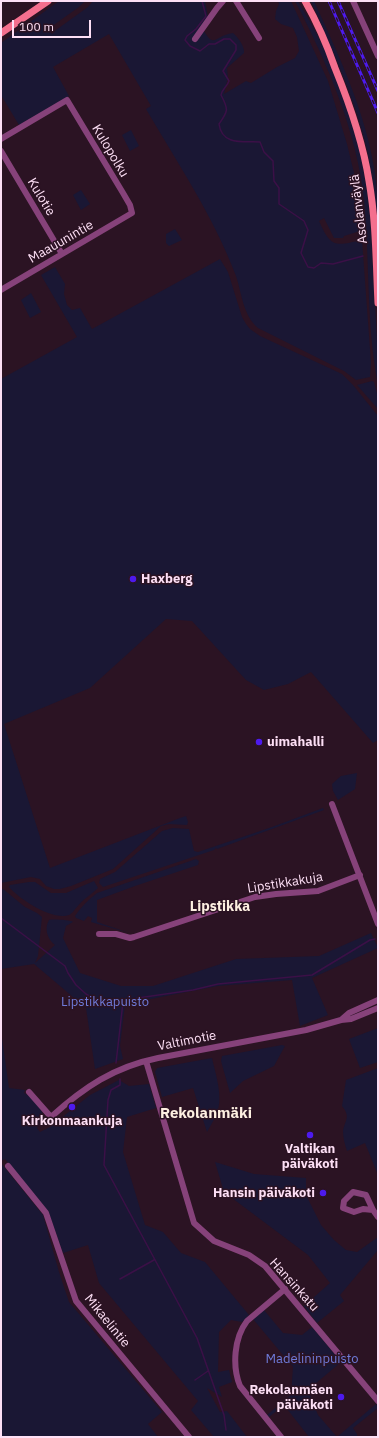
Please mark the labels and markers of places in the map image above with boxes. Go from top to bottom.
place label: Haxberg [141,571,193,587]
marker: Haxberg [128,574,138,584]
place label: uimahalli [267,734,324,750]
marker: uimahalli [254,737,264,747]
marker: Kirkonmaankuja [67,1102,77,1112]
place label: Kirkonmaankuja [22,1113,122,1129]
marker: Valtikan päiväkoti [305,1130,315,1140]
place label: Valtikan päiväkoti [282,1141,338,1172]
place label: Hansin päiväkoti [213,1185,315,1201]
marker: Hansin päiväkoti [318,1188,328,1198]
place label: Rekolanmäen päiväkoti [249,1382,333,1413]
marker: Rekolanmäen päiväkoti [336,1392,346,1402]

